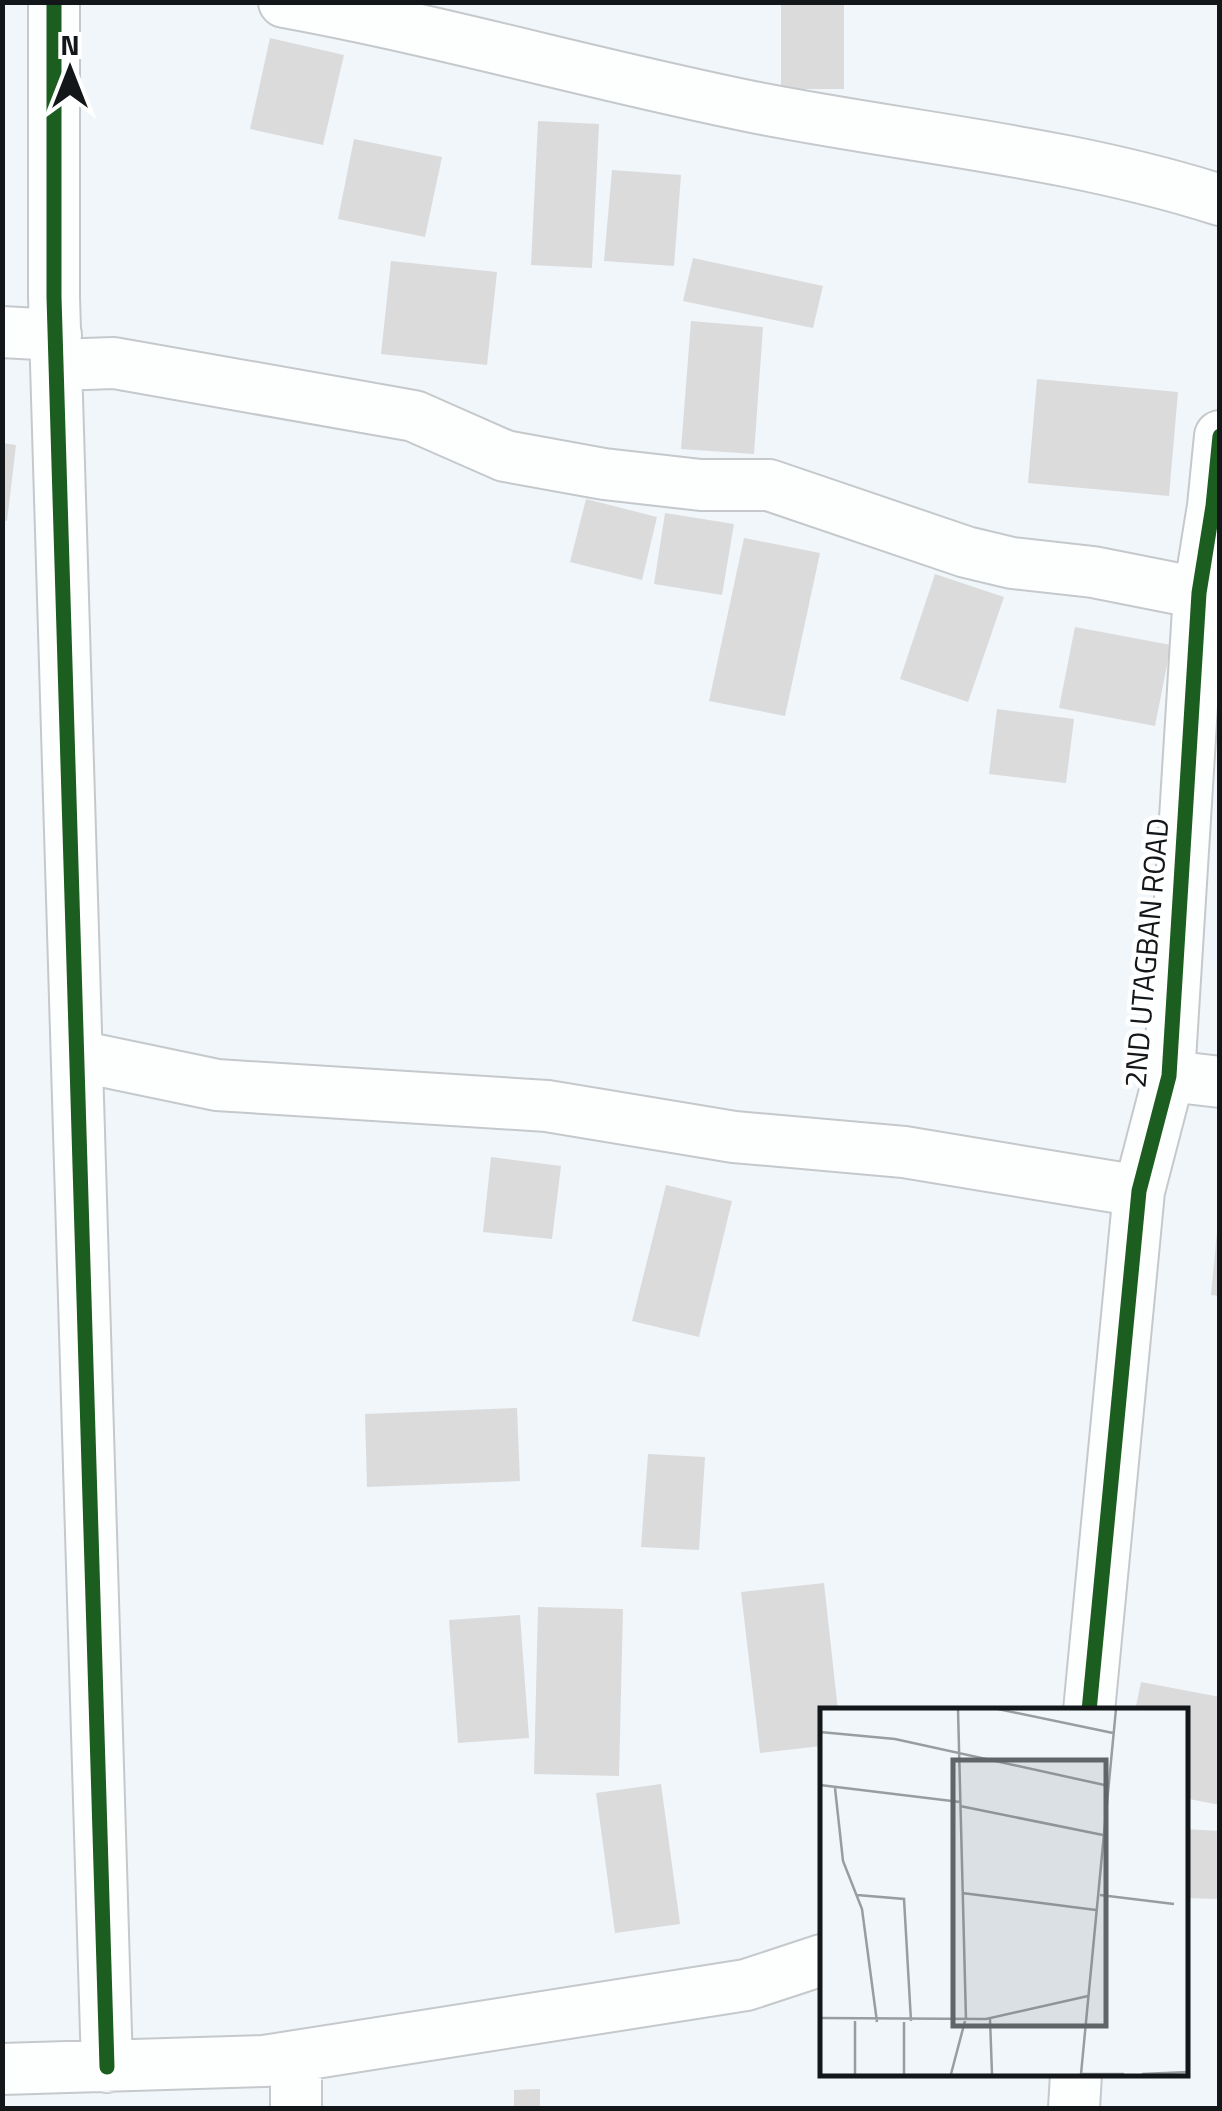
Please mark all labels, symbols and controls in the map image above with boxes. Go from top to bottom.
north arrow [20,20,120,120]
text: N [60,23,80,66]
street label: 2ND UTAGBAN ROAD [1111,816,1181,1090]
inset map [820,1708,1187,2076]

